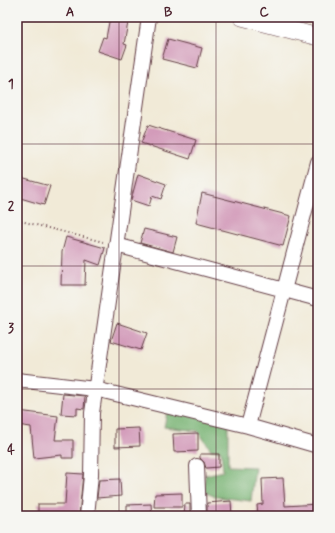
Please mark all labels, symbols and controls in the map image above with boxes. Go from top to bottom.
text: A [66,4,74,21]
text: B [164,4,173,21]
text: C [259,4,269,21]
text: 1 [8,76,14,93]
text: 2 [8,198,15,215]
text: 3 [8,320,14,337]
text: 4 [7,442,15,459]

